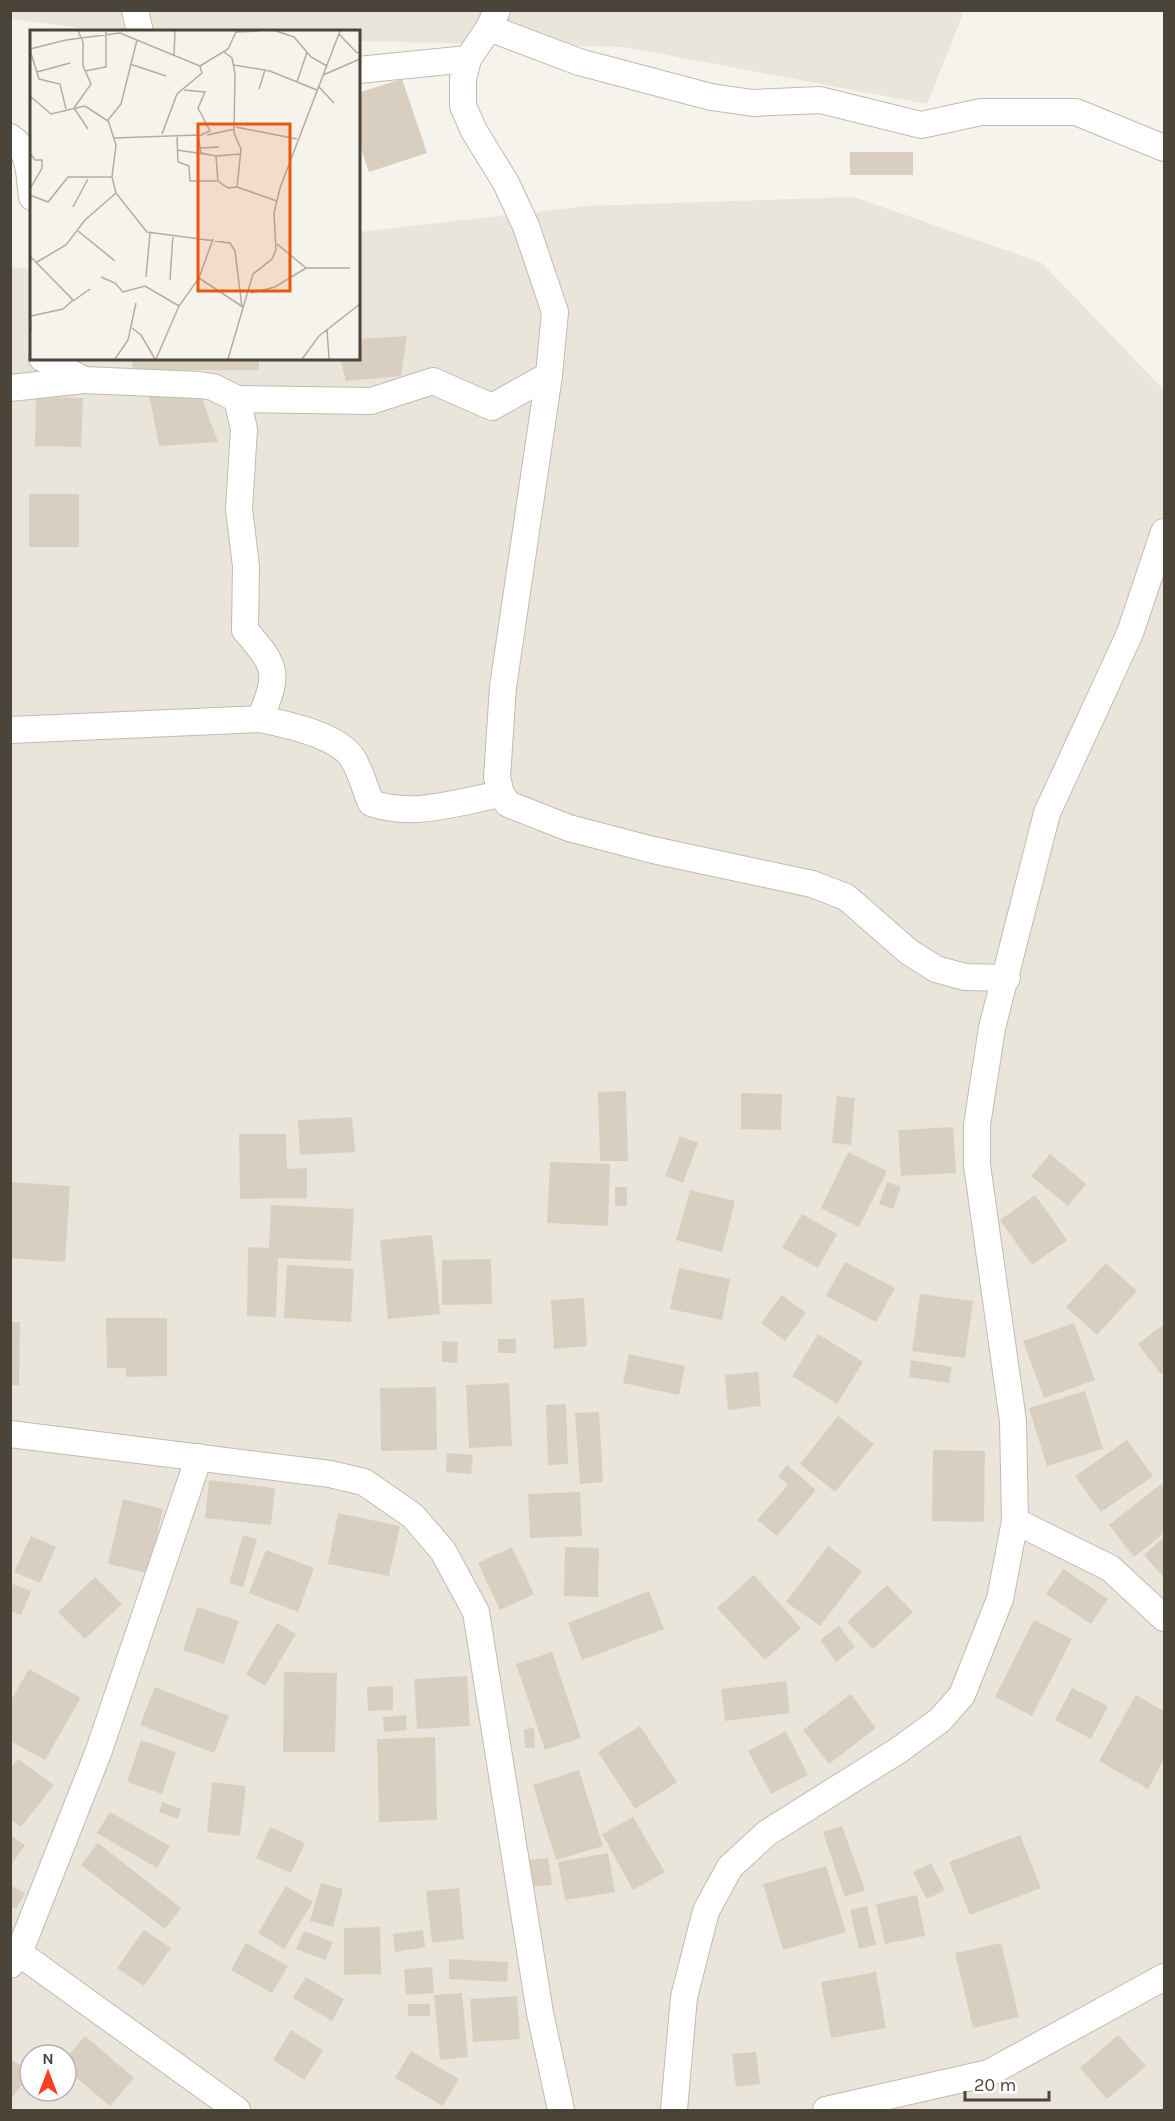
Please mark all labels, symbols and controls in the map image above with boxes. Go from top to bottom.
inset map [30,30,360,360]
north arrow [18,2043,78,2103]
text: N [42,2049,54,2068]
scale bar [965,2064,1049,2102]
text: 20 m [974,2074,1016,2096]

